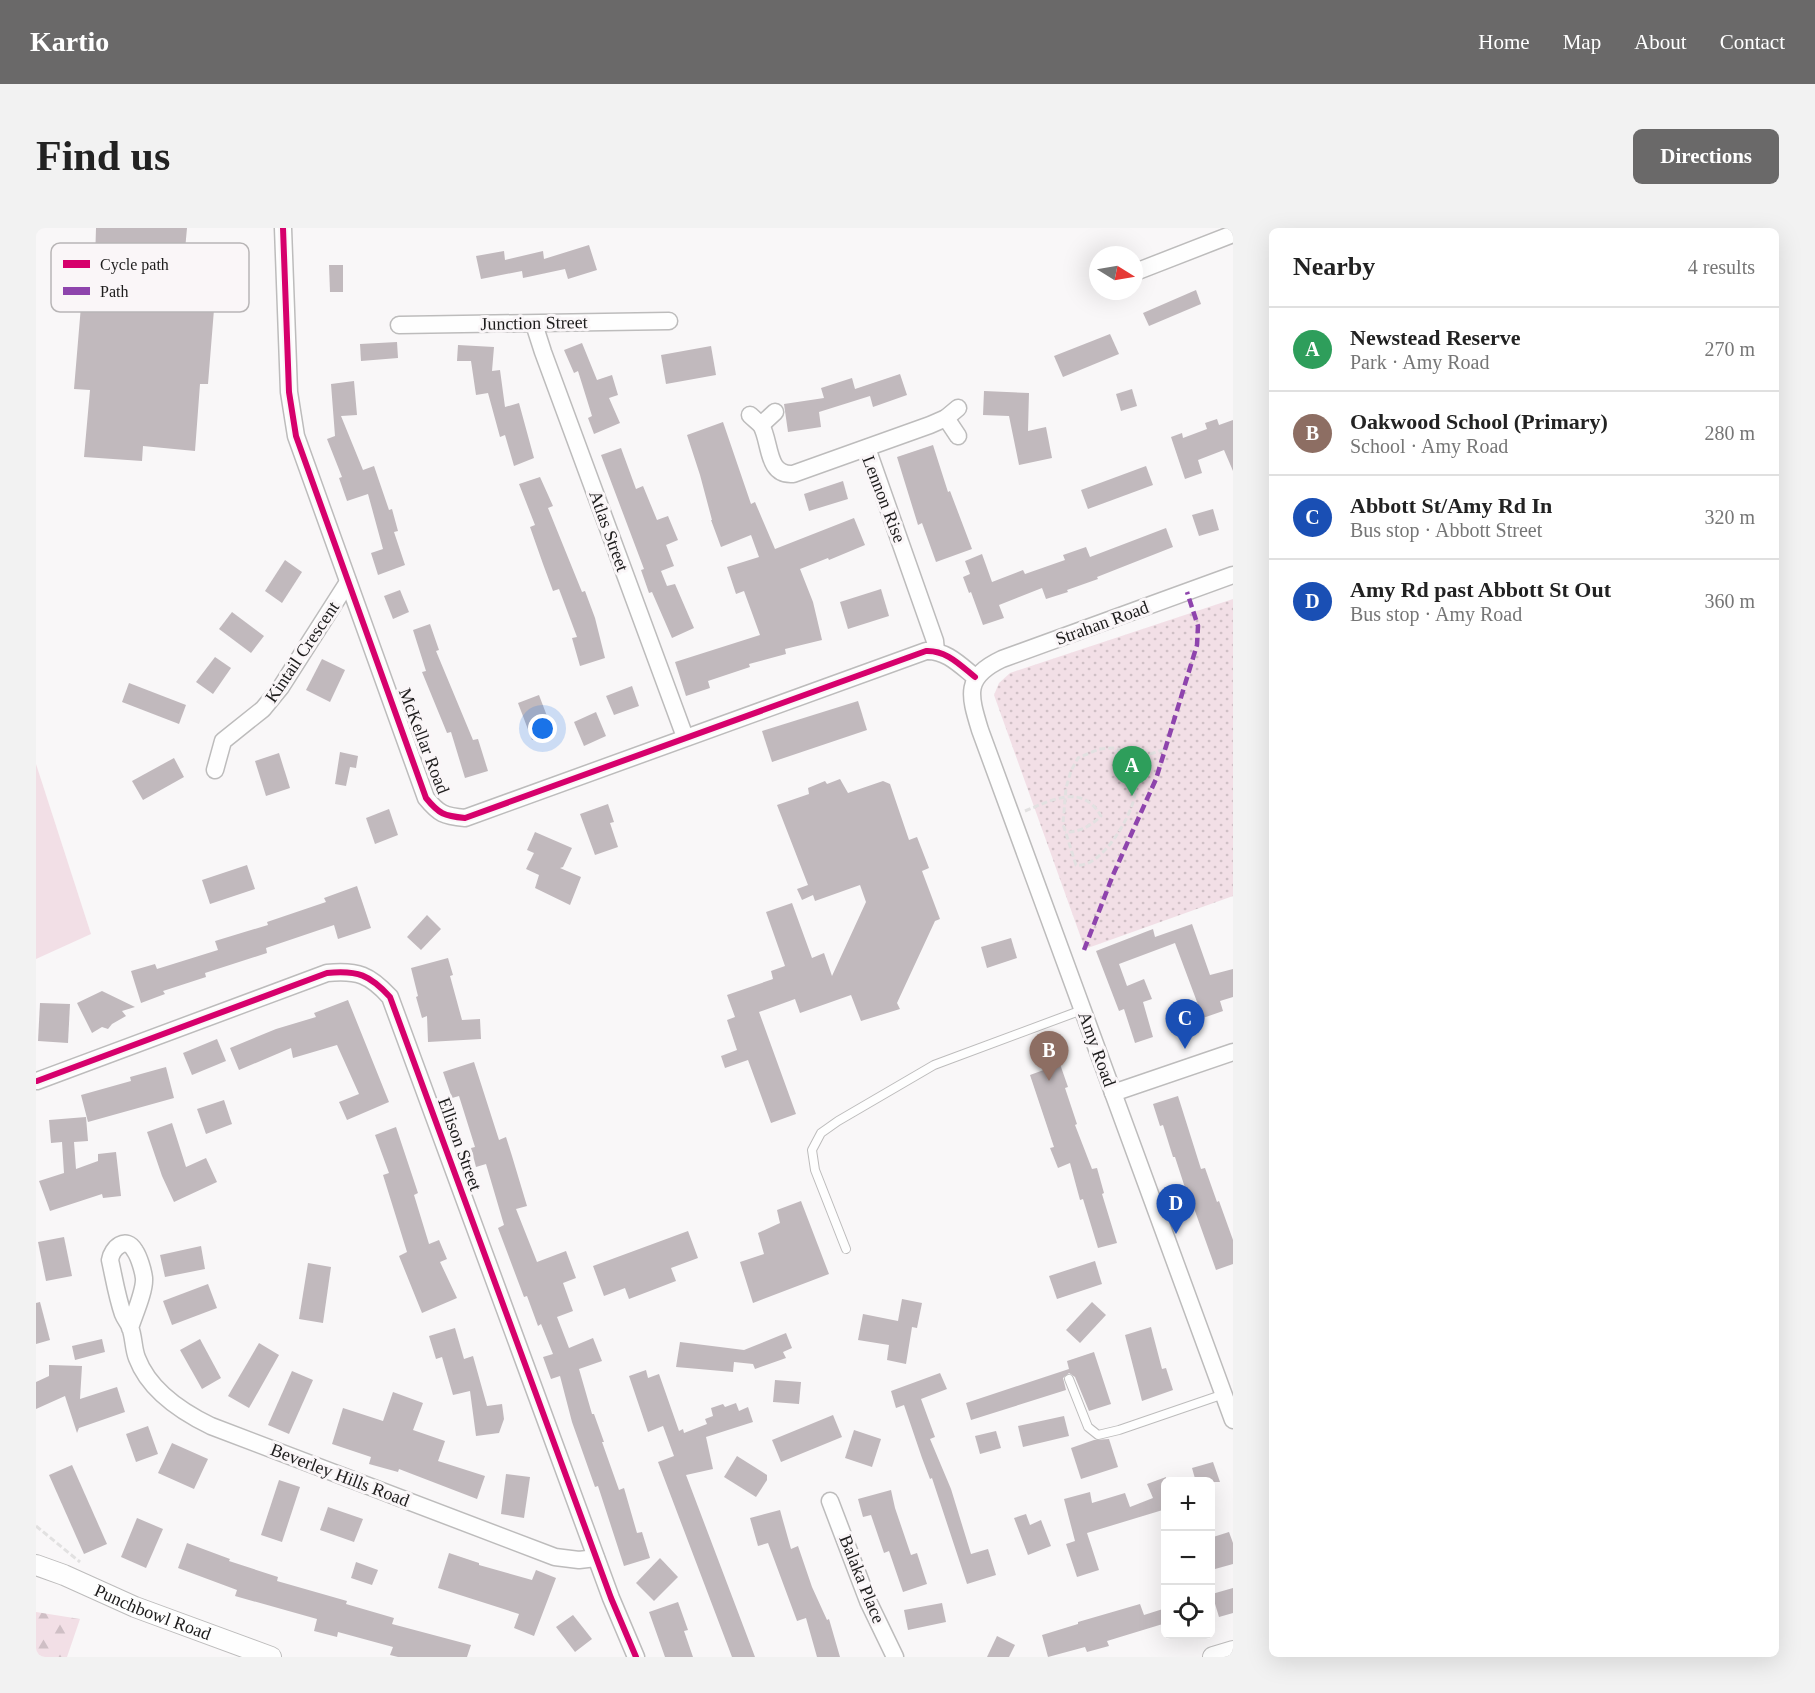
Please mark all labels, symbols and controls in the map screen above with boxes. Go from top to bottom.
text: Kartio [30,26,109,57]
text: Home [1478,30,1530,54]
text: Map [1563,30,1601,54]
text: About [1634,30,1687,54]
text: Contact [1720,30,1785,54]
button: Directions [1633,129,1779,184]
text: Find us [36,133,170,179]
legend [51,243,249,312]
north arrow [1089,246,1143,300]
text: Nearby [1293,252,1375,281]
text: Cycle path [100,256,169,274]
text: 4 results [1688,256,1755,278]
text: Path [100,283,128,300]
street label: Junction Street [480,312,588,334]
text: Newstead Reserve [1350,325,1520,350]
text: A [1305,338,1320,360]
text: 270 m [1704,338,1755,360]
text: Park · Amy Road [1350,351,1489,373]
text: Oakwood School (Primary) [1350,409,1608,434]
text: B [1306,422,1319,444]
text: 280 m [1704,422,1755,444]
text: School · Amy Road [1350,435,1508,457]
street label: Lennon Rise [858,453,910,545]
street label: Atlas Street [585,488,633,574]
text: Abbott St/Amy Rd In [1350,493,1552,518]
text: C [1305,506,1320,528]
text: 320 m [1704,506,1755,528]
text: Bus stop · Abbott Street [1350,519,1542,541]
text: Amy Rd past Abbott St Out [1350,577,1611,602]
text: D [1305,590,1320,612]
text: 360 m [1704,590,1755,612]
street label: Strahan Road [1053,597,1151,649]
street label: Kintail Crescent [261,598,343,706]
text: Bus stop · Amy Road [1350,603,1522,625]
street label: McKellar Road [395,685,453,797]
your location [528,714,557,743]
pin: A [1112,746,1152,796]
pin: C [1166,1000,1204,1049]
street label: Amy Road [1074,1009,1120,1089]
pin: B [1030,1032,1068,1081]
street label: Ellison Street [434,1095,486,1193]
pin: D [1156,1184,1196,1234]
street label: Beverley Hills Road [268,1439,412,1511]
map controls [1161,1477,1215,1639]
button: + [1161,1477,1215,1531]
button: − [1161,1531,1215,1585]
street label: Balaka Place [835,1532,889,1626]
street label: Punchbowl Road [91,1580,214,1644]
button: locate [1161,1585,1215,1639]

